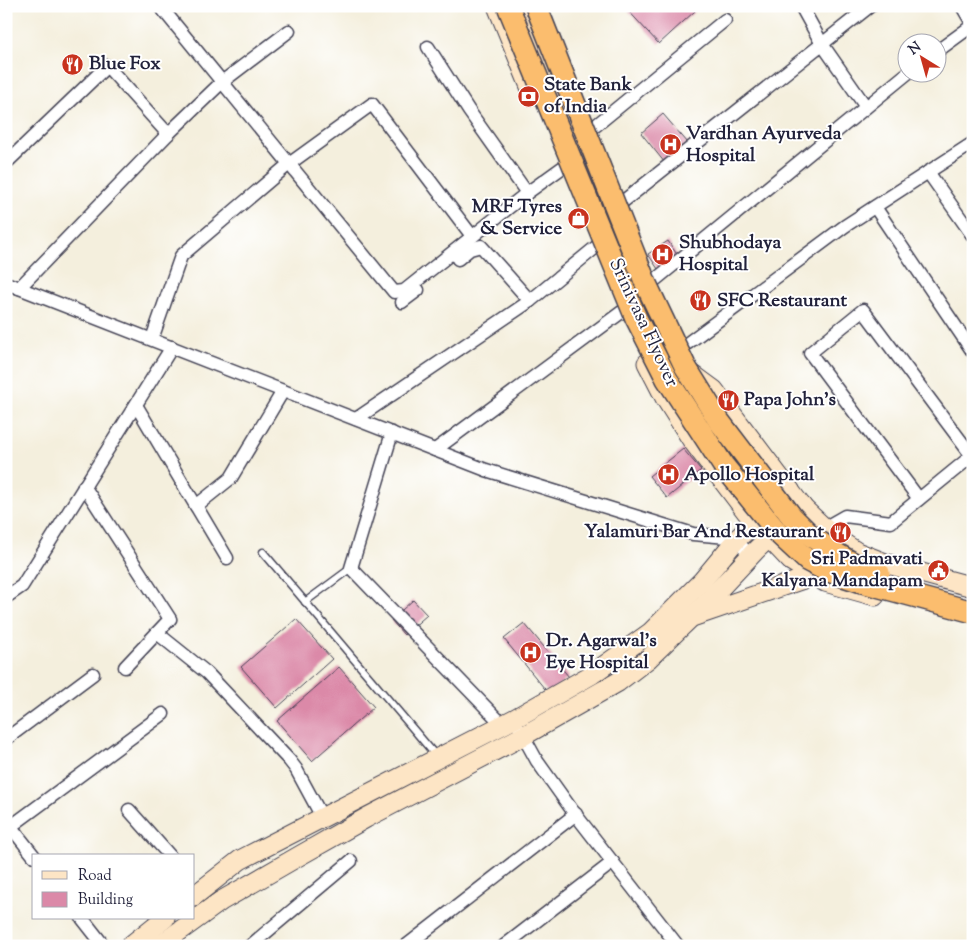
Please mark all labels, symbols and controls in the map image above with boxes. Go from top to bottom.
north arrow [896,32,946,82]
text: N [905,38,926,61]
place label: Blue Fox [89,51,161,78]
restaurant icon: Blue Fox [61,52,85,76]
place label: State Bank of India [544,72,633,121]
bank icon: State Bank of India [516,84,540,108]
place label: Vardhan Ayurveda Hospital [686,121,842,170]
hospital icon: Vardhan Ayurveda Hospital [658,133,682,157]
place label: MRF Tyres & Service [472,194,563,243]
shop icon: MRF Tyres & Service [566,206,590,230]
place label: Shubhodaya Hospital [679,230,781,279]
hospital icon: Shubhodaya Hospital [651,242,675,266]
street label: Srinivasa Flyover [601,254,685,392]
place label: SFC Restaurant [717,288,848,315]
restaurant icon: SFC Restaurant [689,289,713,313]
place label: Papa John's [744,387,836,414]
restaurant icon: Papa John's [716,388,740,412]
place label: Apollo Hospital [684,462,815,489]
hospital icon: Apollo Hospital [656,463,680,487]
place label: Yalamuri Bar And Restaurant [584,519,824,546]
restaurant icon: Yalamuri Bar And Restaurant [828,520,852,544]
place label: Sri Padmavati Kalyana Mandapam [762,546,924,595]
public building icon: Sri Padmavati Kalyana Mandapam [927,558,951,582]
place label: Dr. Agarwal's Eye Hospital [546,628,657,677]
hospital icon: Dr. Agarwal's Eye Hospital [518,640,542,664]
legend [32,854,195,920]
text: Road [78,866,112,887]
text: Building [78,890,133,911]

